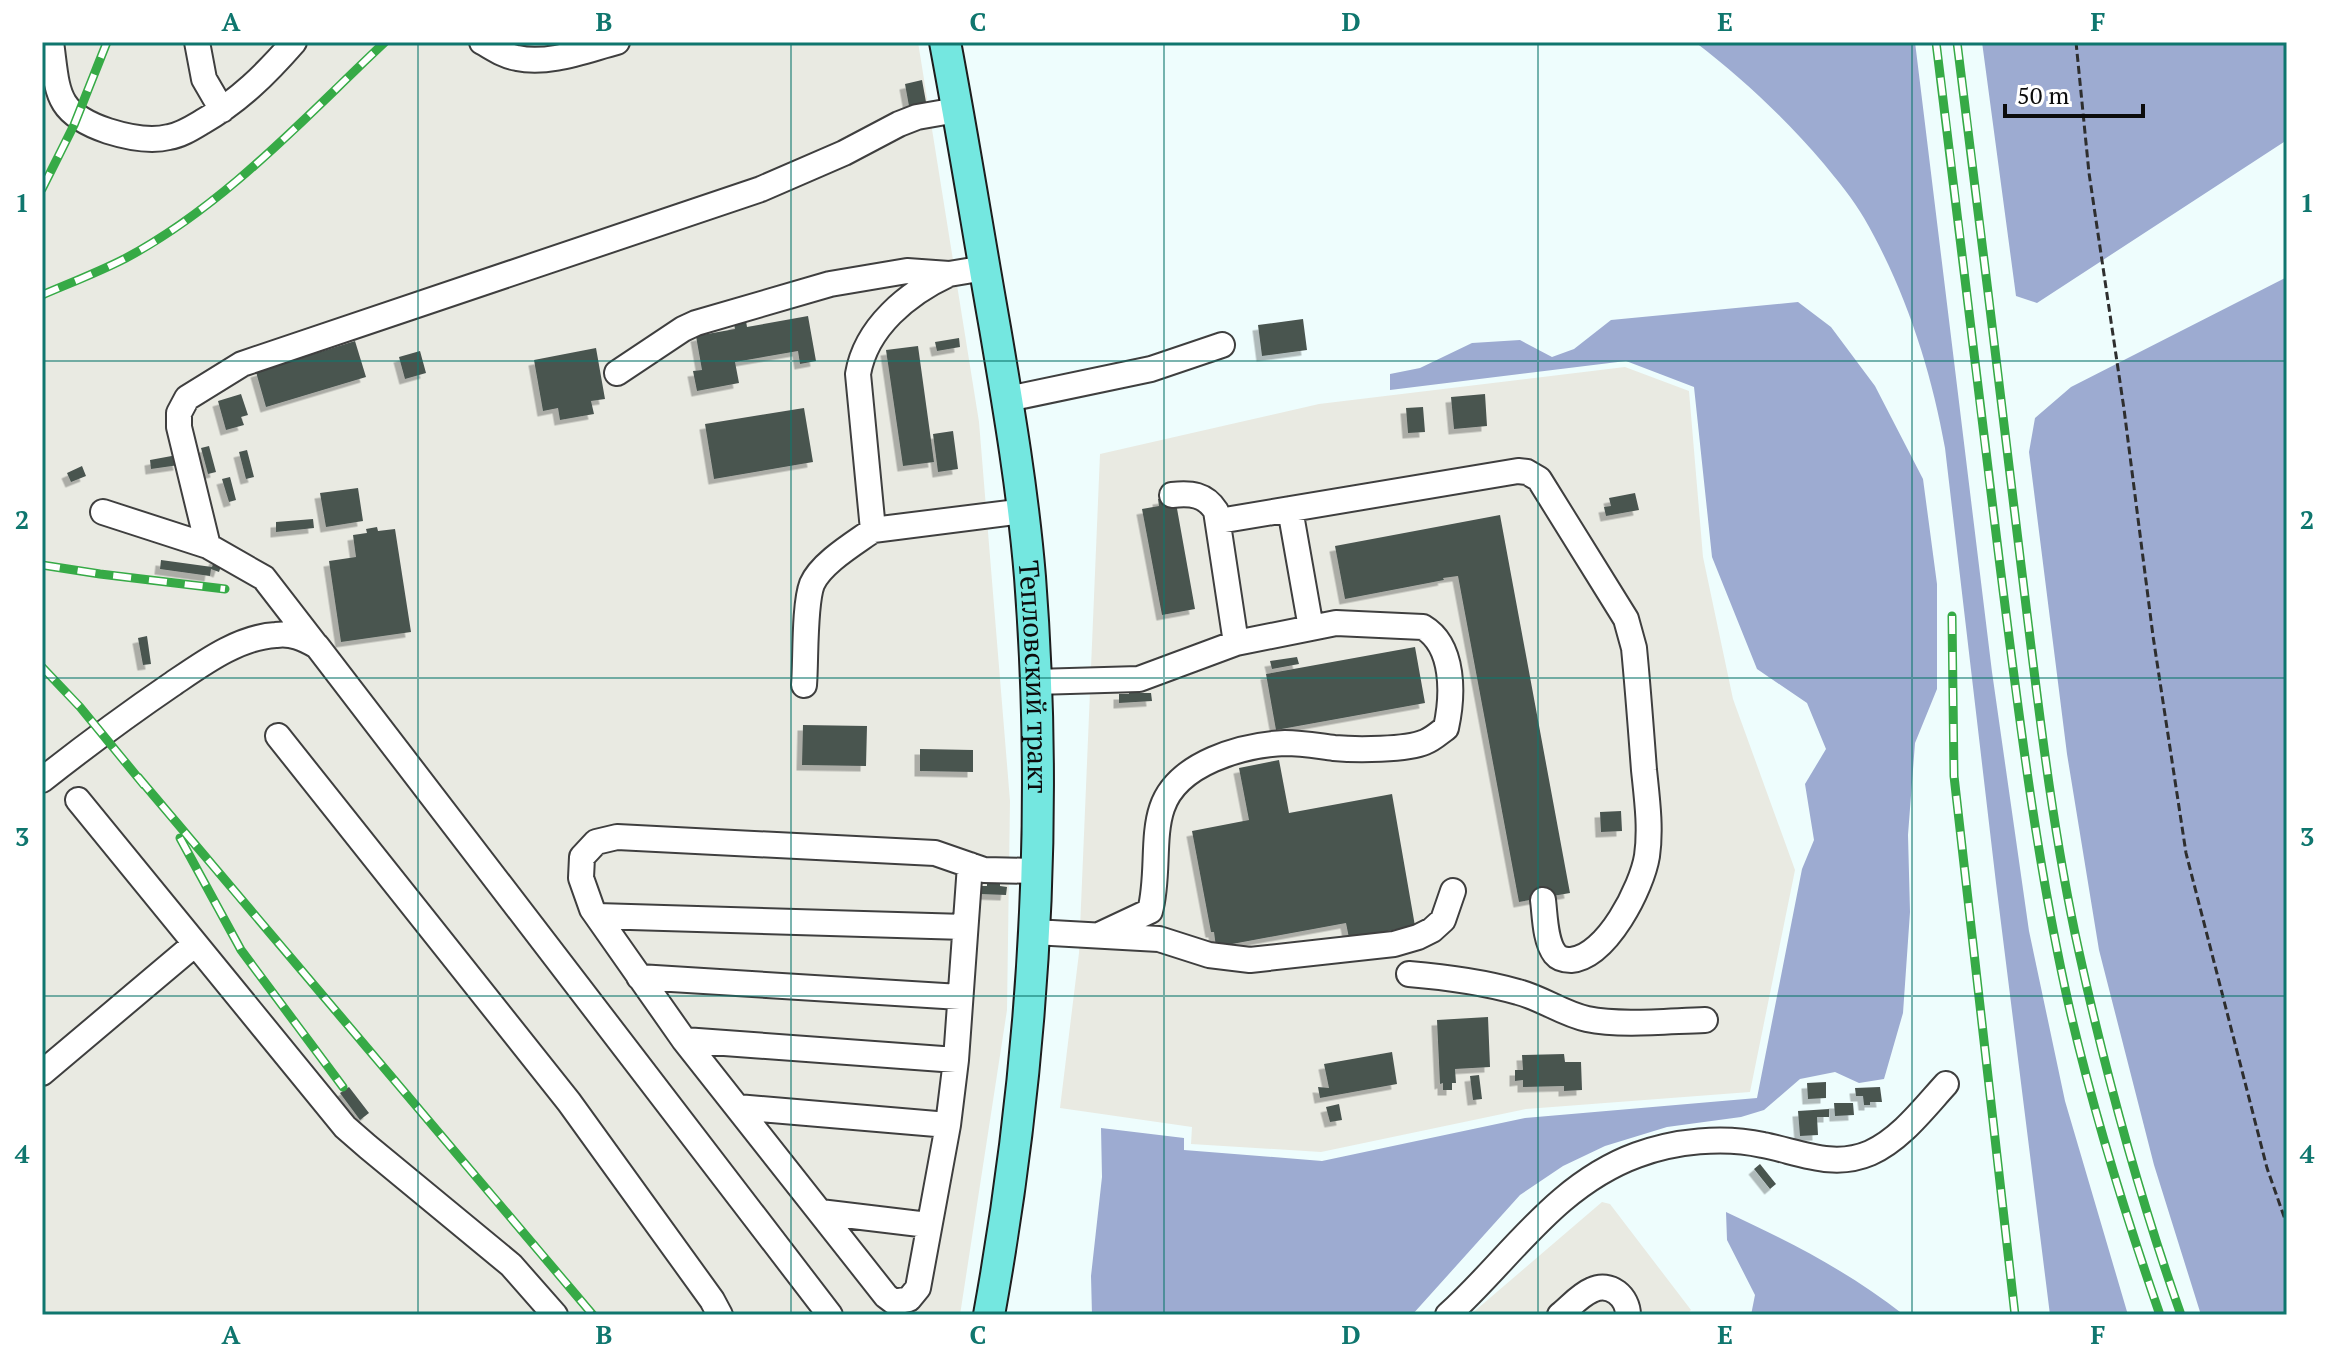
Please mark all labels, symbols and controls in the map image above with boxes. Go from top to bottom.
text: A [222,4,241,38]
text: B [596,4,612,38]
text: C [970,4,986,38]
text: D [1341,4,1361,38]
text: E [1717,4,1733,38]
text: F [2091,4,2106,38]
scale bar [2005,68,2143,118]
text: 50 m [2017,79,2069,111]
text: 1 [15,185,29,219]
text: 1 [2300,185,2314,219]
text: 2 [15,502,29,536]
text: 2 [2300,502,2314,536]
street label: Тепловский тракт [1011,559,1057,794]
text: 3 [15,819,29,853]
text: 3 [2300,819,2314,853]
text: 4 [15,1136,30,1170]
text: 4 [2300,1136,2315,1170]
text: A [222,1317,241,1351]
text: B [596,1317,612,1351]
text: C [970,1317,986,1351]
text: D [1341,1317,1361,1351]
text: E [1717,1317,1733,1351]
text: F [2091,1317,2106,1351]

